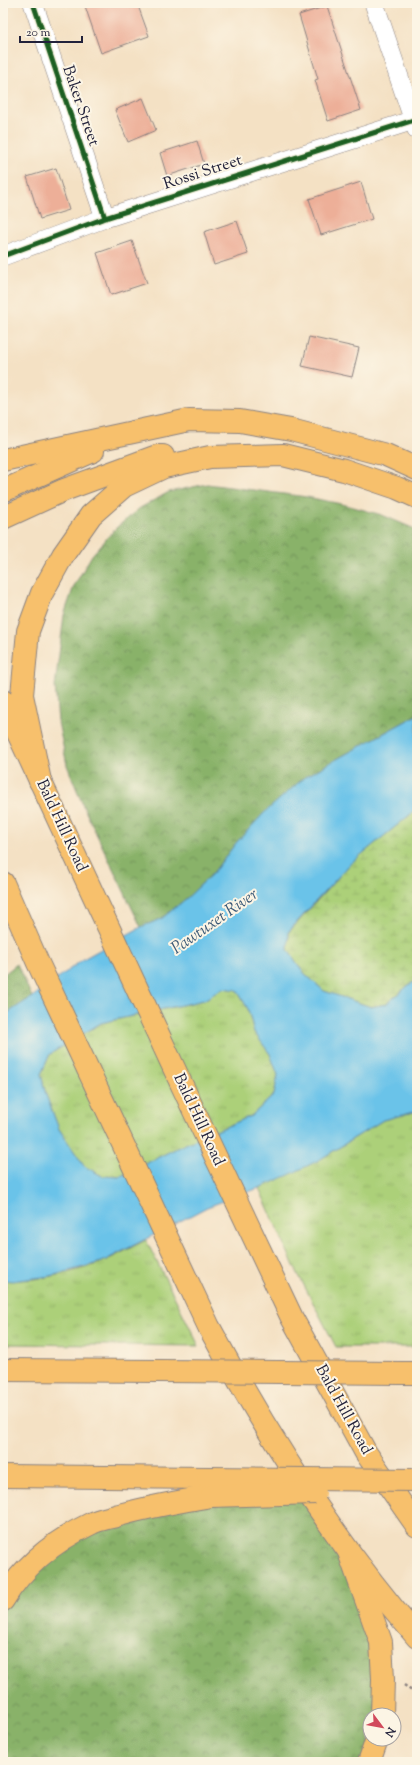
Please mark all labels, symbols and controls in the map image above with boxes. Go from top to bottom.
scale bar [20,18,82,44]
text: 20 m [26,24,51,42]
street label: Baker Street [55,63,105,150]
street label: Rossi Street [161,149,246,197]
street label: Bald Hill Road [30,776,92,876]
water label: Pawtuxet River [167,883,263,961]
street label: Bald Hill Road [167,1070,229,1170]
street label: Bald Hill Road [309,1361,377,1459]
north arrow [362,1707,402,1747]
text: N [380,1723,399,1740]

